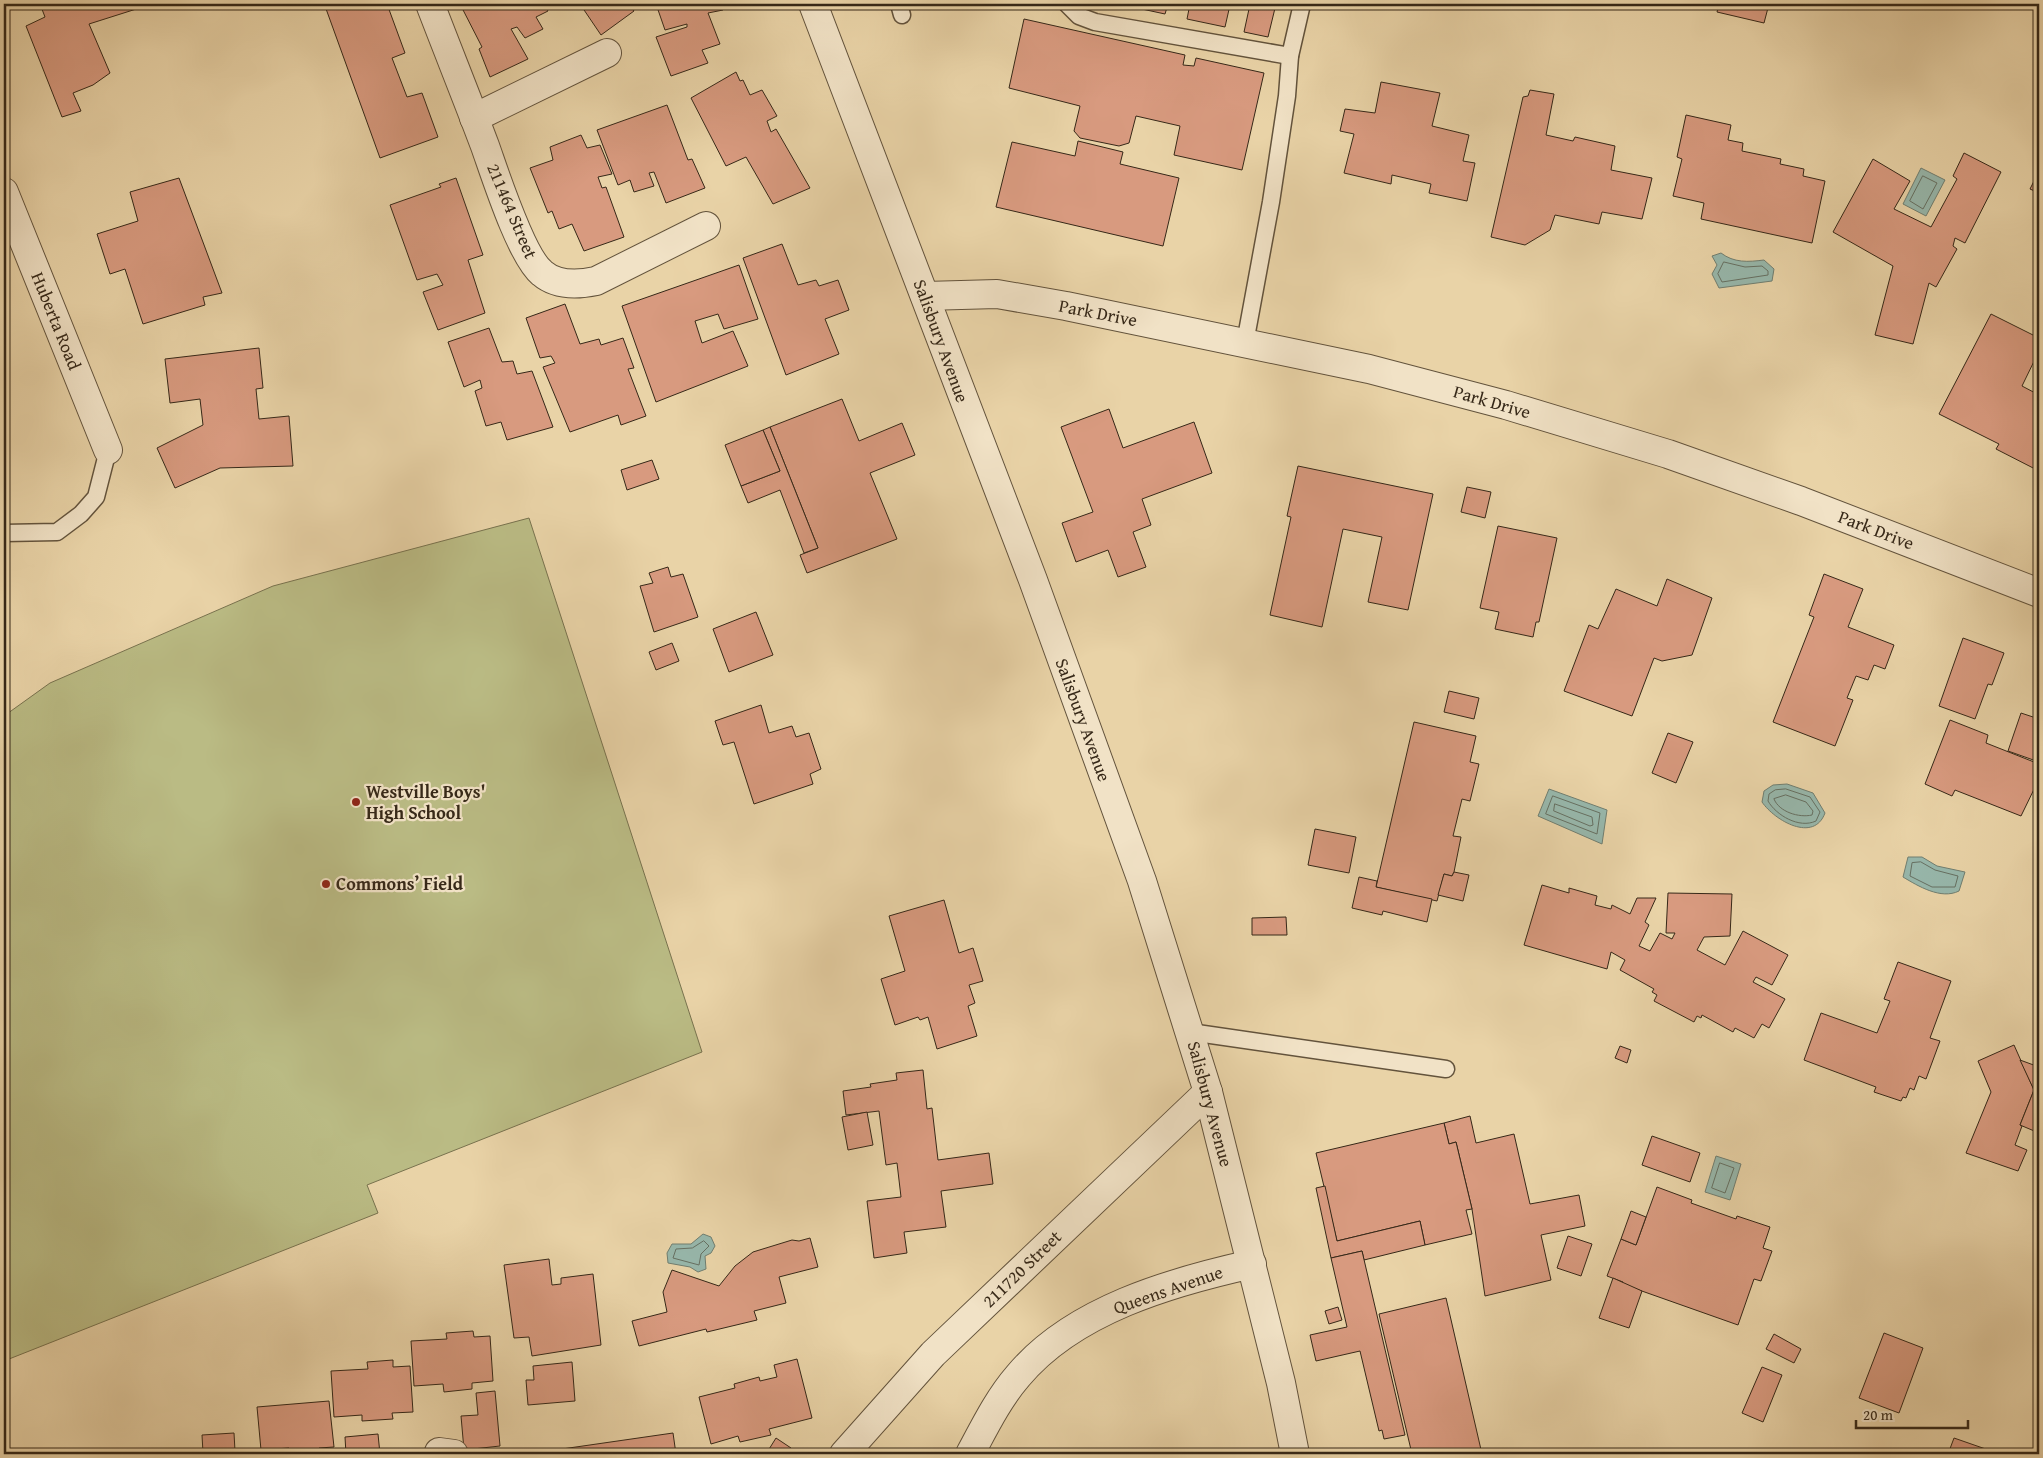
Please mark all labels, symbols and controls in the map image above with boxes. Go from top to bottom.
street label: 211464 Street [480,159,545,263]
street label: Huberta Road [25,268,88,374]
street label: Salisbury Avenue [907,275,976,406]
street label: Park Drive [1057,292,1139,333]
street label: Park Drive [1450,378,1534,425]
street label: Park Drive [1834,503,1918,556]
street label: Salisbury Avenue [1049,654,1118,785]
place label: Westville Boys' High School [366,778,485,826]
marker: Westville Boys' High School [350,796,362,808]
place label: Commons’ Field [336,870,464,897]
marker: Commons’ Field [320,878,332,890]
street label: Salisbury Avenue [1181,1038,1240,1170]
street label: 211720 Street [976,1223,1068,1314]
street label: Queens Avenue [1110,1258,1226,1321]
scale bar [1856,1398,1968,1430]
text: 20 m [1863,1404,1894,1425]

